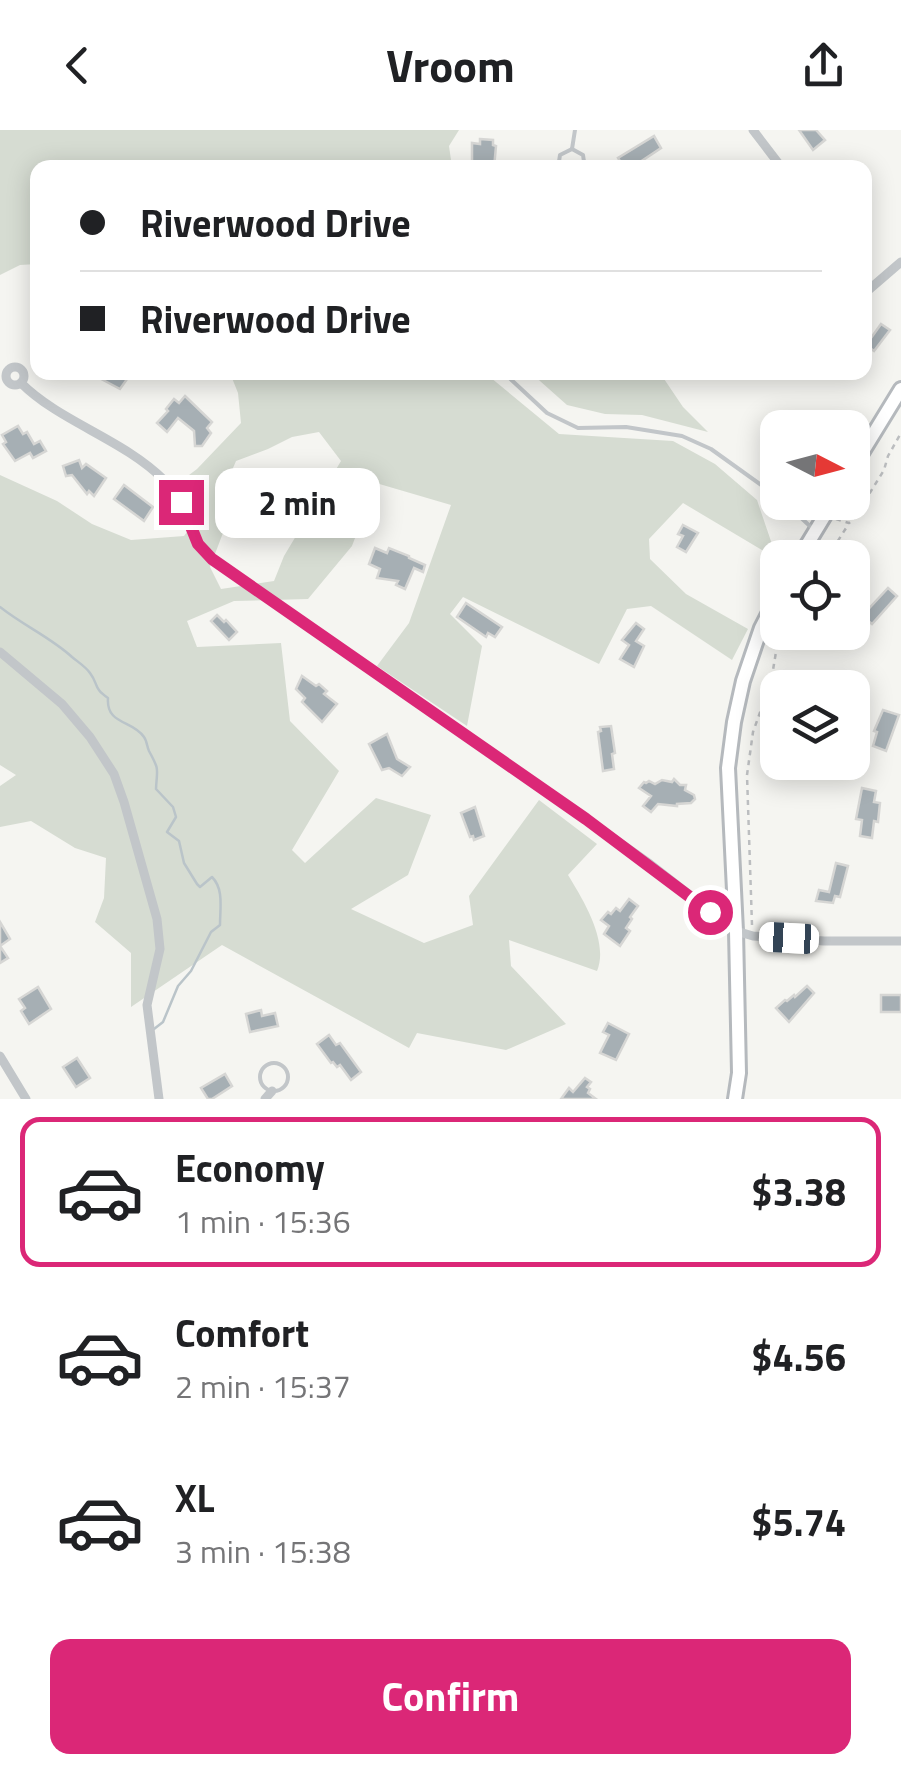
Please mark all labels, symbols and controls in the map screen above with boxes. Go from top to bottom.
text: Vroom [386,31,515,99]
icon: back [50,38,105,93]
icon: share [796,38,851,93]
text: Riverwood Drive [140,194,411,252]
text: Riverwood Drive [140,290,411,348]
north arrow [760,410,870,520]
map controls [760,410,870,780]
callout: 2 min [216,467,381,537]
text: 2 min [259,479,336,527]
route end [159,480,204,525]
button: locate [760,540,870,650]
button: layers [760,670,870,780]
route start [688,890,733,935]
car [758,921,820,955]
text: Economy [175,1139,325,1197]
icon: car [55,1147,145,1237]
text: $3.38 [751,1163,846,1221]
text: 1 min · 15:36 [175,1197,351,1245]
text: Comfort [175,1304,309,1362]
icon: car [55,1312,145,1402]
text: $4.56 [751,1328,846,1386]
text: 2 min · 15:37 [175,1362,351,1410]
text: XL [175,1469,215,1527]
icon: car [55,1477,145,1567]
text: $5.74 [751,1493,846,1551]
text: 3 min · 15:38 [175,1527,351,1575]
button: Confirm [50,1639,851,1754]

